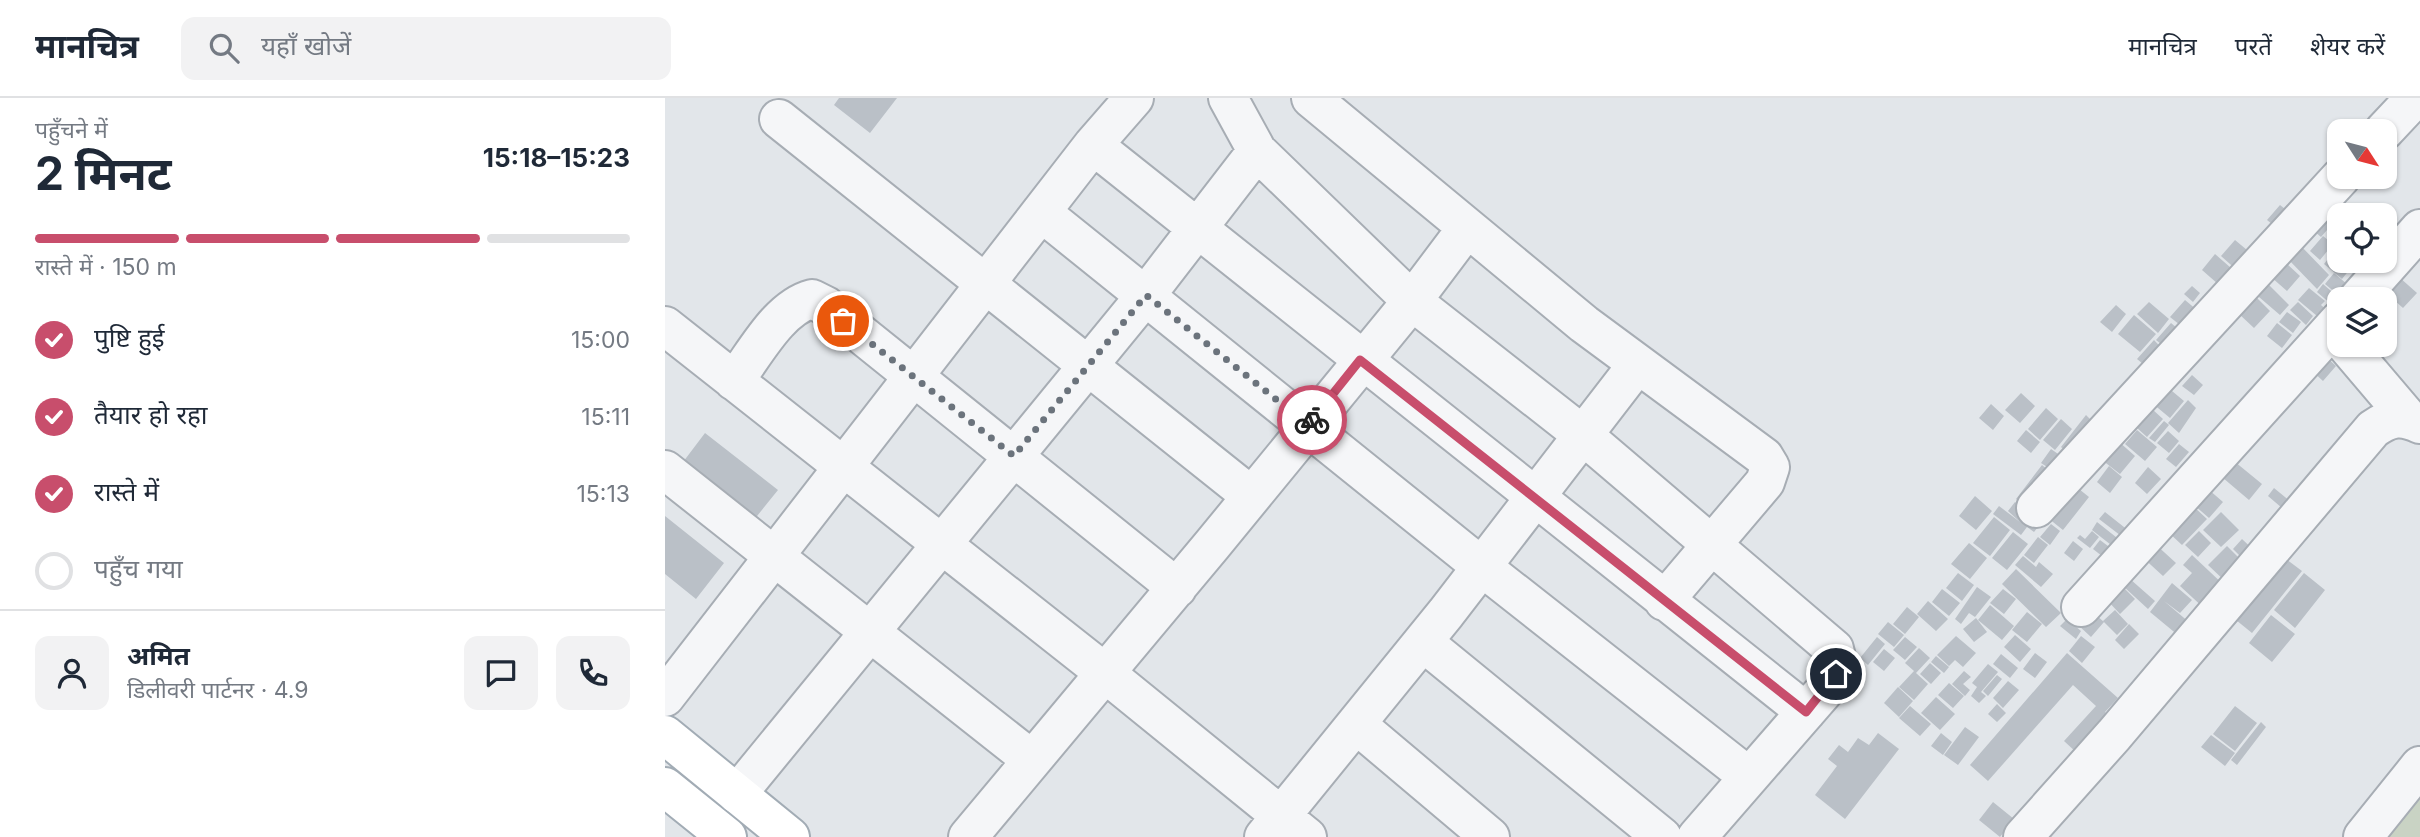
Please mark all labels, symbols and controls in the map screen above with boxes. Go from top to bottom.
search box [181,17,671,80]
text: मानचित्र [35,26,139,66]
icon: search [205,29,243,67]
text: यहाँ खोजें [261,30,351,61]
text: मानचित्र [2128,32,2197,61]
text: परतें [2235,32,2272,61]
text: शेयर करें [2310,32,2385,61]
text: पहुँचने में [35,116,108,144]
north arrow [2327,119,2397,189]
map controls [2327,119,2397,357]
text: 15:18–15:23 [483,142,630,173]
text: 2 मिनट [35,145,171,201]
button: locate [2327,203,2397,273]
text: रास्ते में · 150 m [35,253,177,281]
button: layers [2327,287,2397,357]
pin [813,291,873,351]
icon: bag [824,302,862,340]
icon: check [35,321,73,359]
text: पुष्टि हुई [94,322,165,353]
text: 15:00 [571,326,630,354]
courier [1277,385,1347,455]
icon: check [35,398,73,436]
text: तैयार हो रहा [94,399,208,430]
icon: bike [1293,401,1331,439]
text: 15:11 [581,403,630,431]
icon: check [35,475,73,513]
text: रास्ते में [94,476,159,507]
text: 15:13 [576,480,630,508]
text: पहुँच गया [94,553,183,584]
button: person [35,636,109,710]
button: chat [464,636,538,710]
button: phone [556,636,630,710]
text: अमित [127,640,190,671]
pin [1806,644,1866,704]
icon: home [1817,655,1855,693]
text: डिलीवरी पार्टनर · 4.9 [127,676,309,704]

